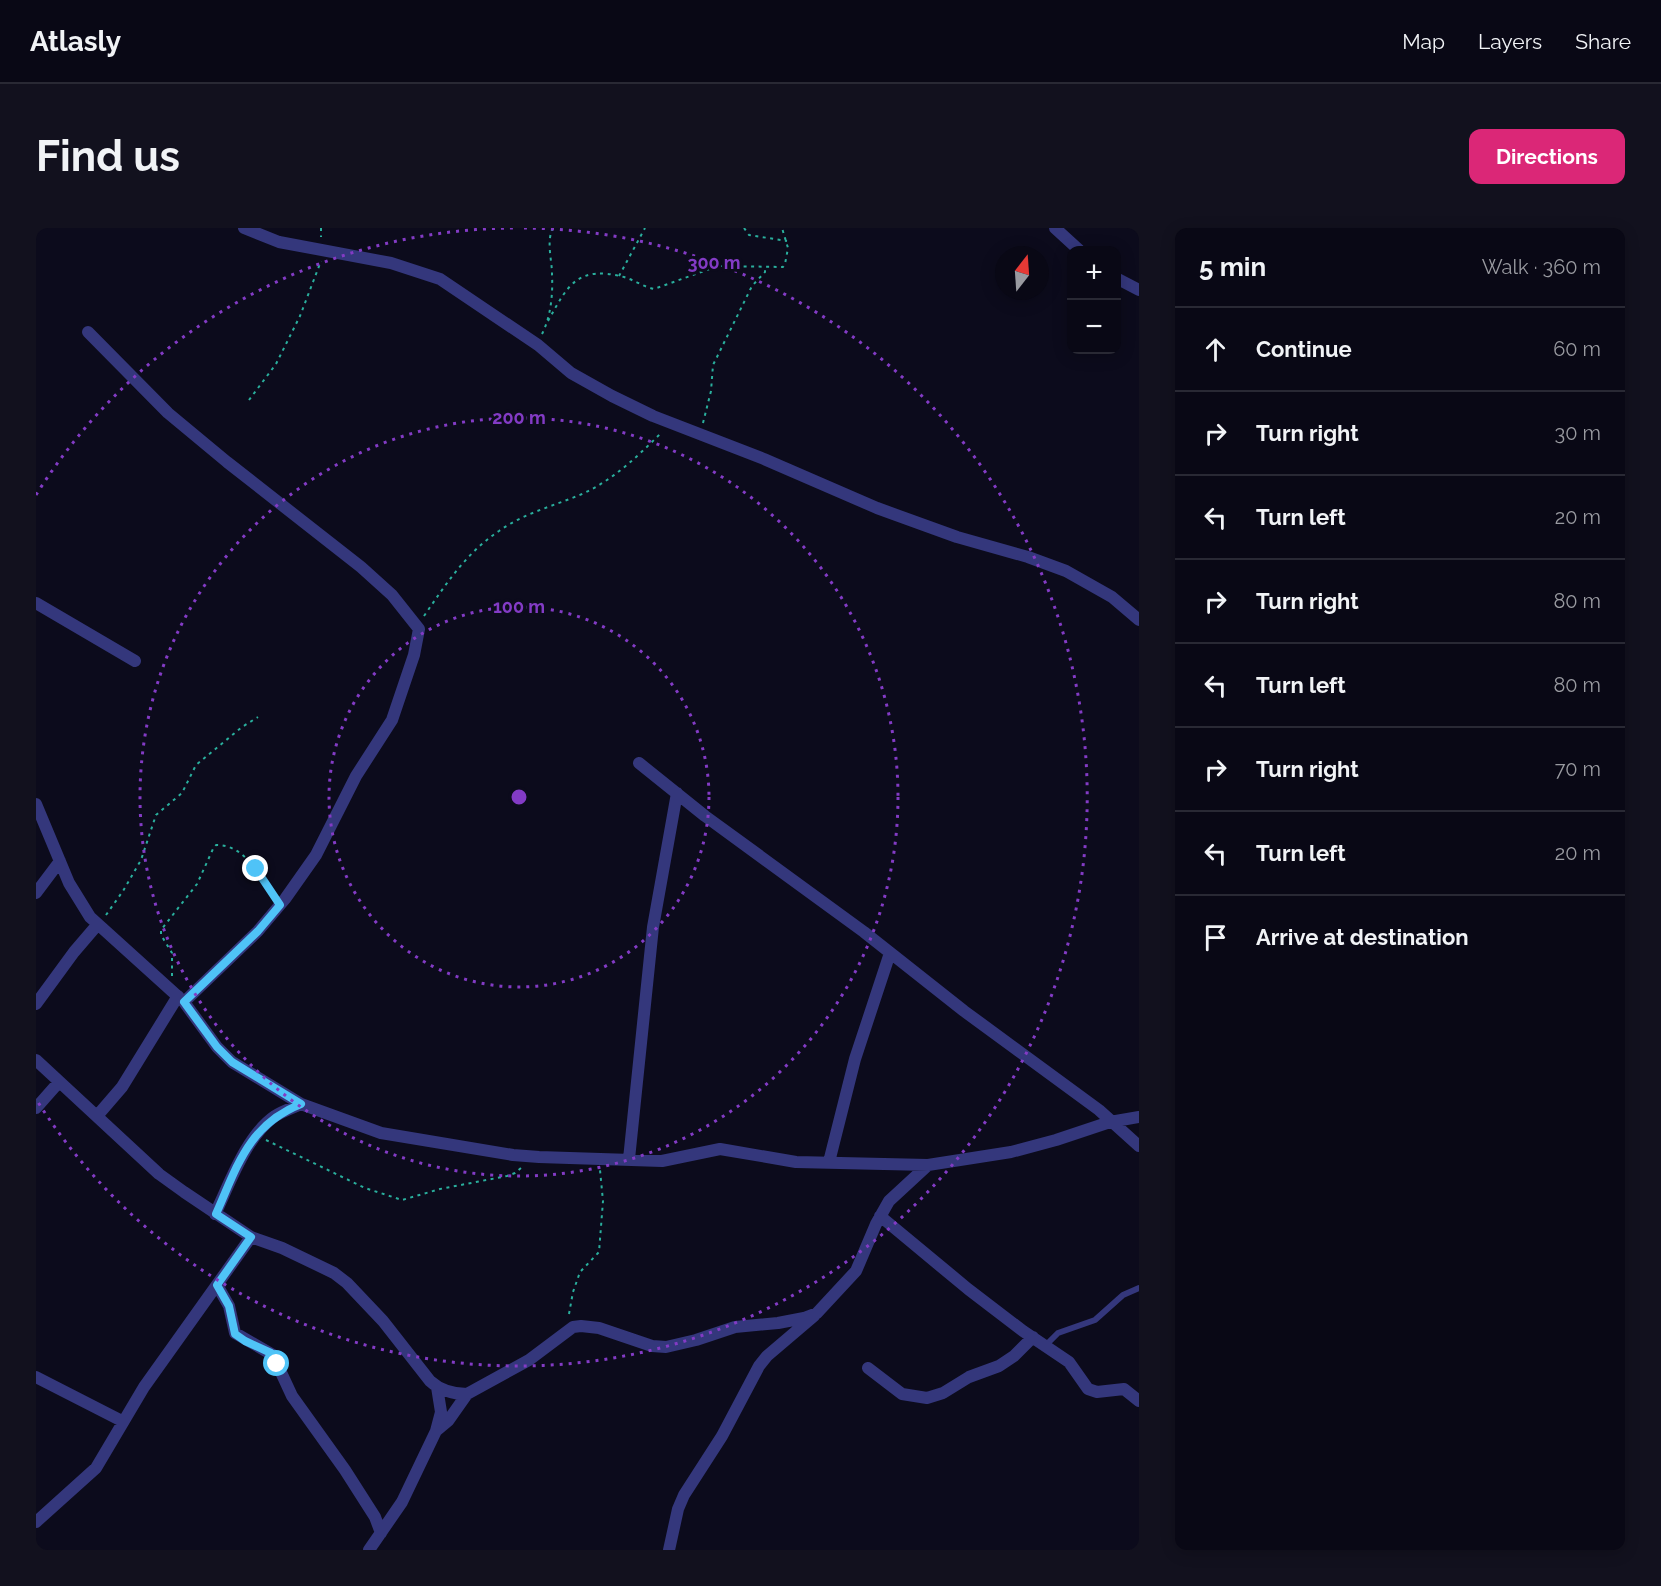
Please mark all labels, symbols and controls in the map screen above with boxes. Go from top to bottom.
text: Atlasly [30,25,121,58]
text: Map [1402,29,1445,54]
text: Layers [1478,29,1542,54]
text: Share [1575,29,1631,54]
button: Directions [1469,129,1625,184]
text: Find us [36,132,180,181]
north arrow [995,246,1049,300]
map controls [1067,246,1121,354]
button: + [1067,246,1121,300]
text: 300 m [687,252,741,273]
text: 5 min [1199,252,1266,282]
text: Walk · 360 m [1482,255,1601,279]
button: − [1067,300,1121,354]
icon: ahead [1199,333,1232,366]
text: Continue [1256,336,1352,362]
text: 60 m [1553,337,1601,361]
text: 200 m [492,407,546,428]
icon: right [1199,417,1232,450]
text: Turn right [1256,420,1359,446]
text: 30 m [1555,421,1601,445]
icon: left [1199,501,1232,534]
text: Turn left [1256,504,1346,530]
text: 20 m [1555,505,1601,529]
icon: right [1199,585,1232,618]
text: Turn right [1256,588,1359,614]
text: 80 m [1553,589,1601,613]
text: 100 m [493,596,545,617]
icon: left [1199,669,1232,702]
text: Turn left [1256,672,1346,698]
text: 80 m [1553,673,1601,697]
icon: right [1199,753,1232,786]
text: Turn right [1256,756,1359,782]
text: 70 m [1555,757,1601,781]
centre of rings [509,787,529,807]
icon: left [1199,837,1232,870]
text: Turn left [1256,840,1346,866]
text: 20 m [1555,841,1601,865]
route end [242,855,268,881]
icon: arrive [1199,921,1232,954]
text: Arrive at destination [1256,924,1469,950]
route start [263,1350,289,1376]

